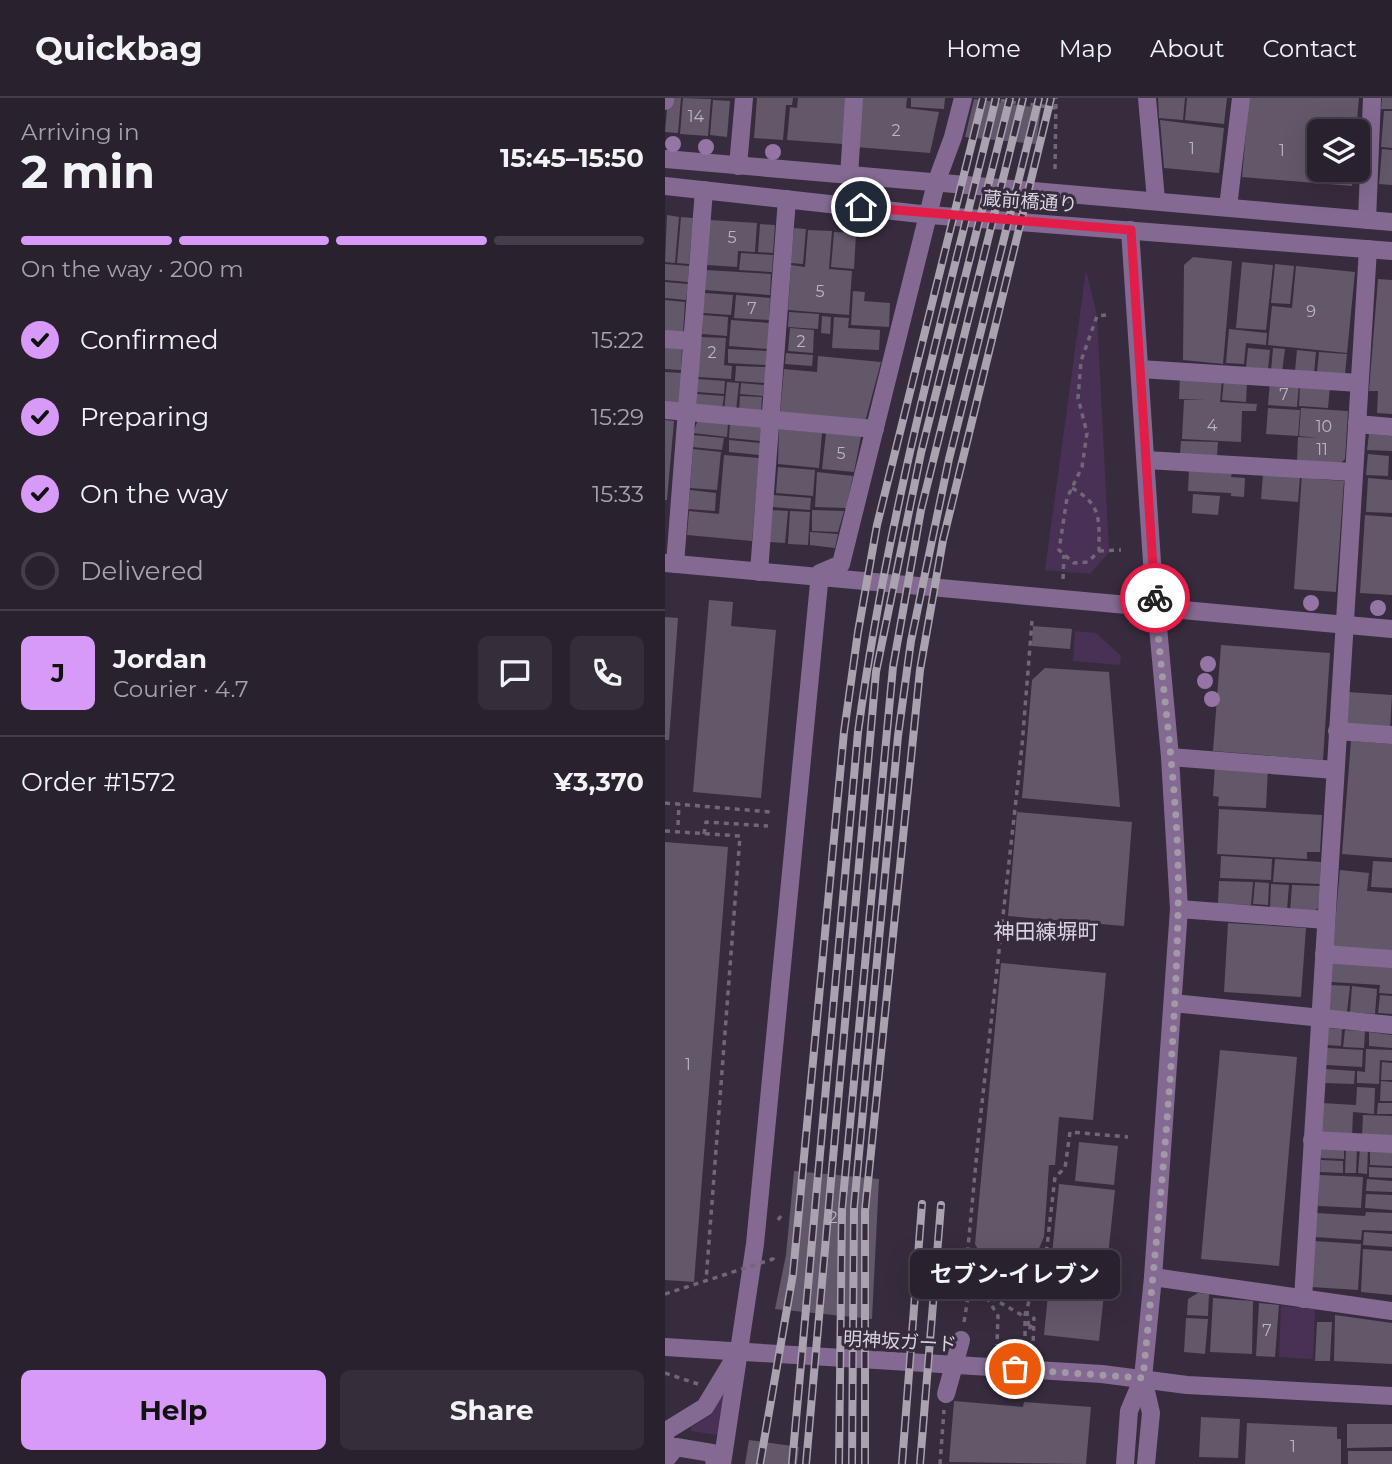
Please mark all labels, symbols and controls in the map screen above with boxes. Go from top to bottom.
text: Quickbag [35,28,203,68]
text: Home [946,34,1021,63]
text: Map [1059,34,1112,63]
text: About [1150,34,1224,63]
text: Contact [1262,34,1357,63]
house number: 14 [688,107,705,126]
text: Arriving in [21,118,140,146]
map controls [1307,119,1370,182]
button: layers [1307,119,1370,182]
house number: 2 [891,121,901,140]
house number: 1 [1189,139,1195,158]
house number: 1 [1279,141,1285,160]
text: 15:45–15:50 [500,142,644,174]
text: 2 min [21,143,155,200]
pin [831,177,891,237]
street label: 蔵前橋通り [982,187,1078,216]
icon: home [842,188,880,226]
house number: 5 [727,228,737,247]
text: On the way · 200 m [21,255,244,283]
house number: 5 [815,282,825,301]
house number: 7 [747,299,757,318]
house number: 9 [1306,302,1316,321]
icon: check [21,321,59,359]
text: Confirmed [80,324,219,356]
text: 15:22 [592,326,644,354]
house number: 2 [796,332,806,351]
house number: 2 [707,343,717,362]
house number: 7 [1279,385,1289,404]
icon: check [21,398,59,436]
text: Preparing [80,401,209,433]
text: 15:29 [591,403,644,431]
house number: 4 [1207,416,1218,435]
house number: 10 [1316,417,1332,436]
house number: 11 [1316,440,1328,459]
house number: 5 [836,444,846,463]
icon: check [21,475,59,513]
text: On the way [80,478,228,510]
text: 15:33 [592,480,644,508]
text: Delivered [80,555,204,587]
courier [1120,563,1190,633]
icon: bike [1136,579,1174,617]
button: chat [478,636,552,710]
button: phone [570,636,644,710]
text: Jordan [113,643,207,675]
text: J [51,657,65,689]
text: Courier · 4.7 [113,675,249,703]
text: Order #1572 [21,766,175,798]
text: ¥3,370 [554,766,644,798]
district label: 神田練塀町 [994,919,1099,944]
house number: 1 [685,1055,691,1074]
house number: 2 [828,1208,838,1227]
callout: セブン-イレブン [910,1250,1120,1299]
text: セブン-イレブン [930,1260,1100,1288]
house number: 7 [1262,1321,1272,1340]
street label: 明神坂ガード [842,1327,958,1356]
pin [985,1339,1045,1399]
icon: bag [996,1350,1034,1388]
button: Help [21,1370,326,1450]
button: Share [340,1370,644,1450]
house number: 1 [1290,1437,1296,1456]

